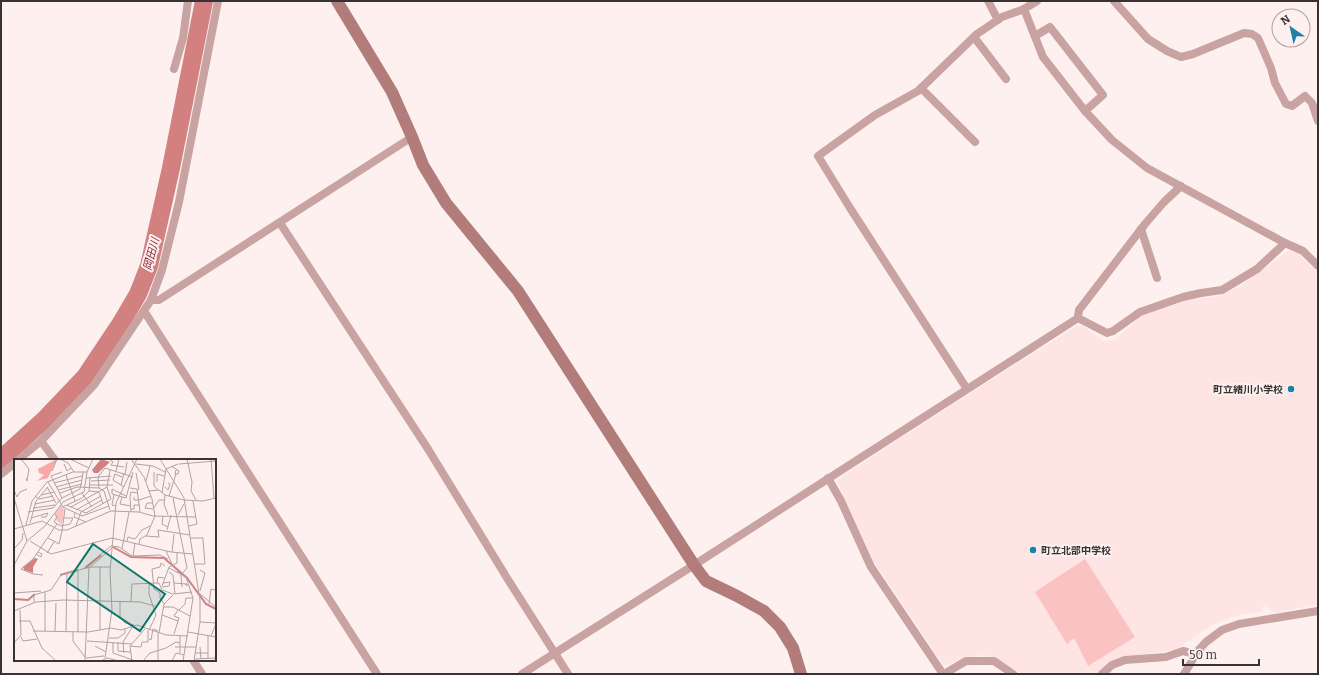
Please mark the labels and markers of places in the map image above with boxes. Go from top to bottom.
place label: 町立緒川小学校 [1213,384,1283,396]
marker: 町立緒川小学校 [1286,384,1296,394]
marker: 町立北部中学校 [1028,545,1038,555]
place label: 町立北部中学校 [1041,545,1111,557]

